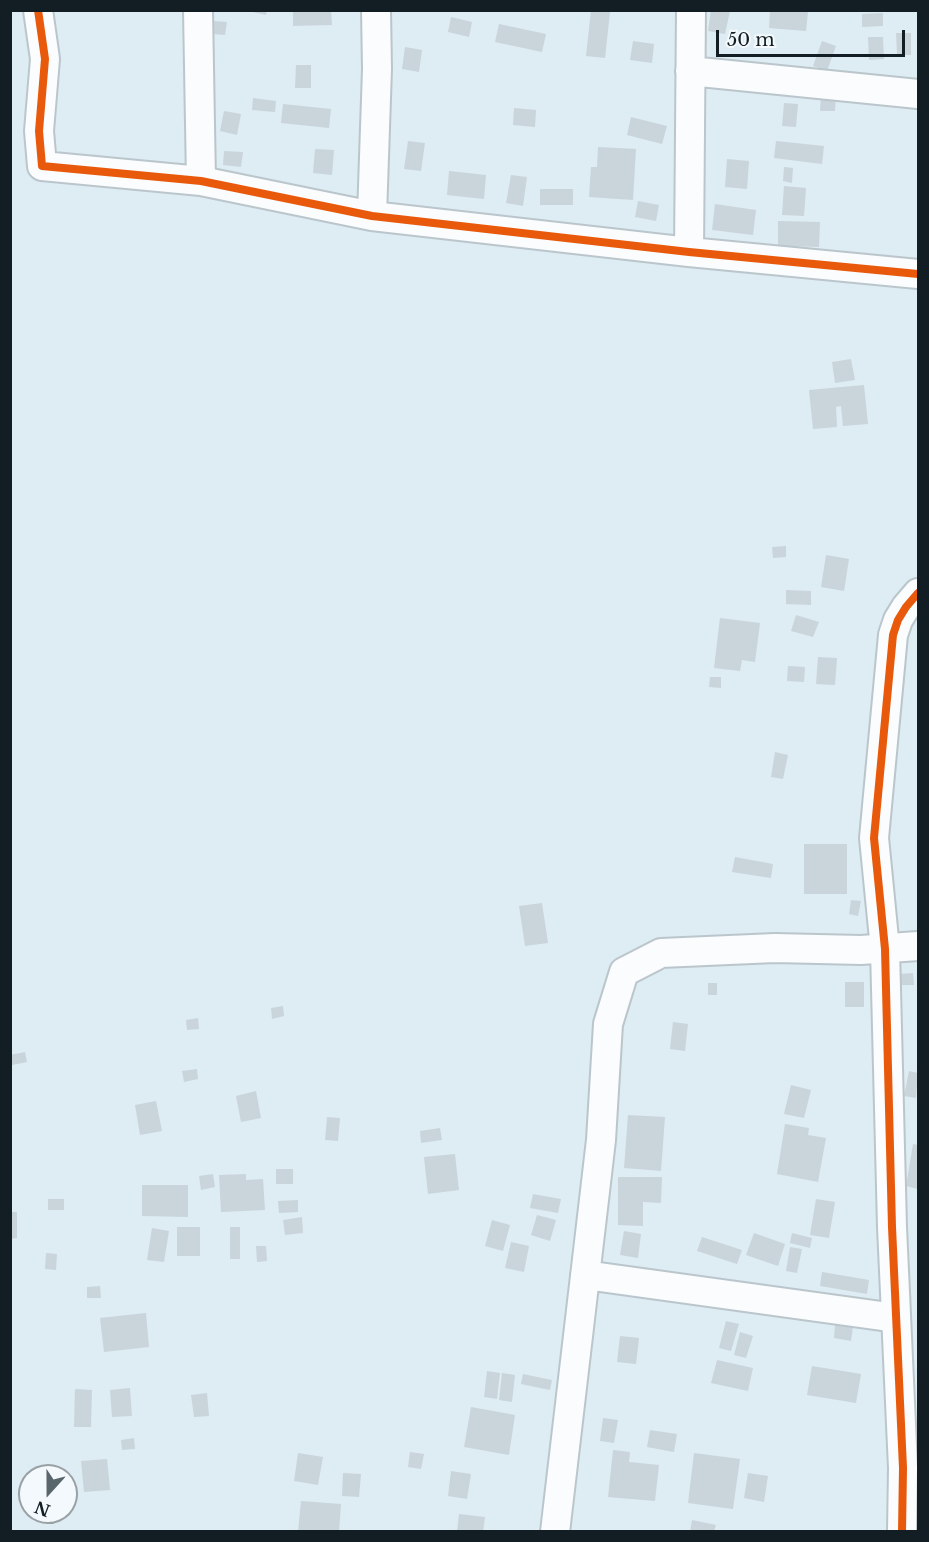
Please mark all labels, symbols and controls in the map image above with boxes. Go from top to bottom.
scale bar [719,18,908,56]
text: 50 m [727,29,775,51]
north arrow [18,1464,78,1524]
text: N [32,1497,53,1521]

